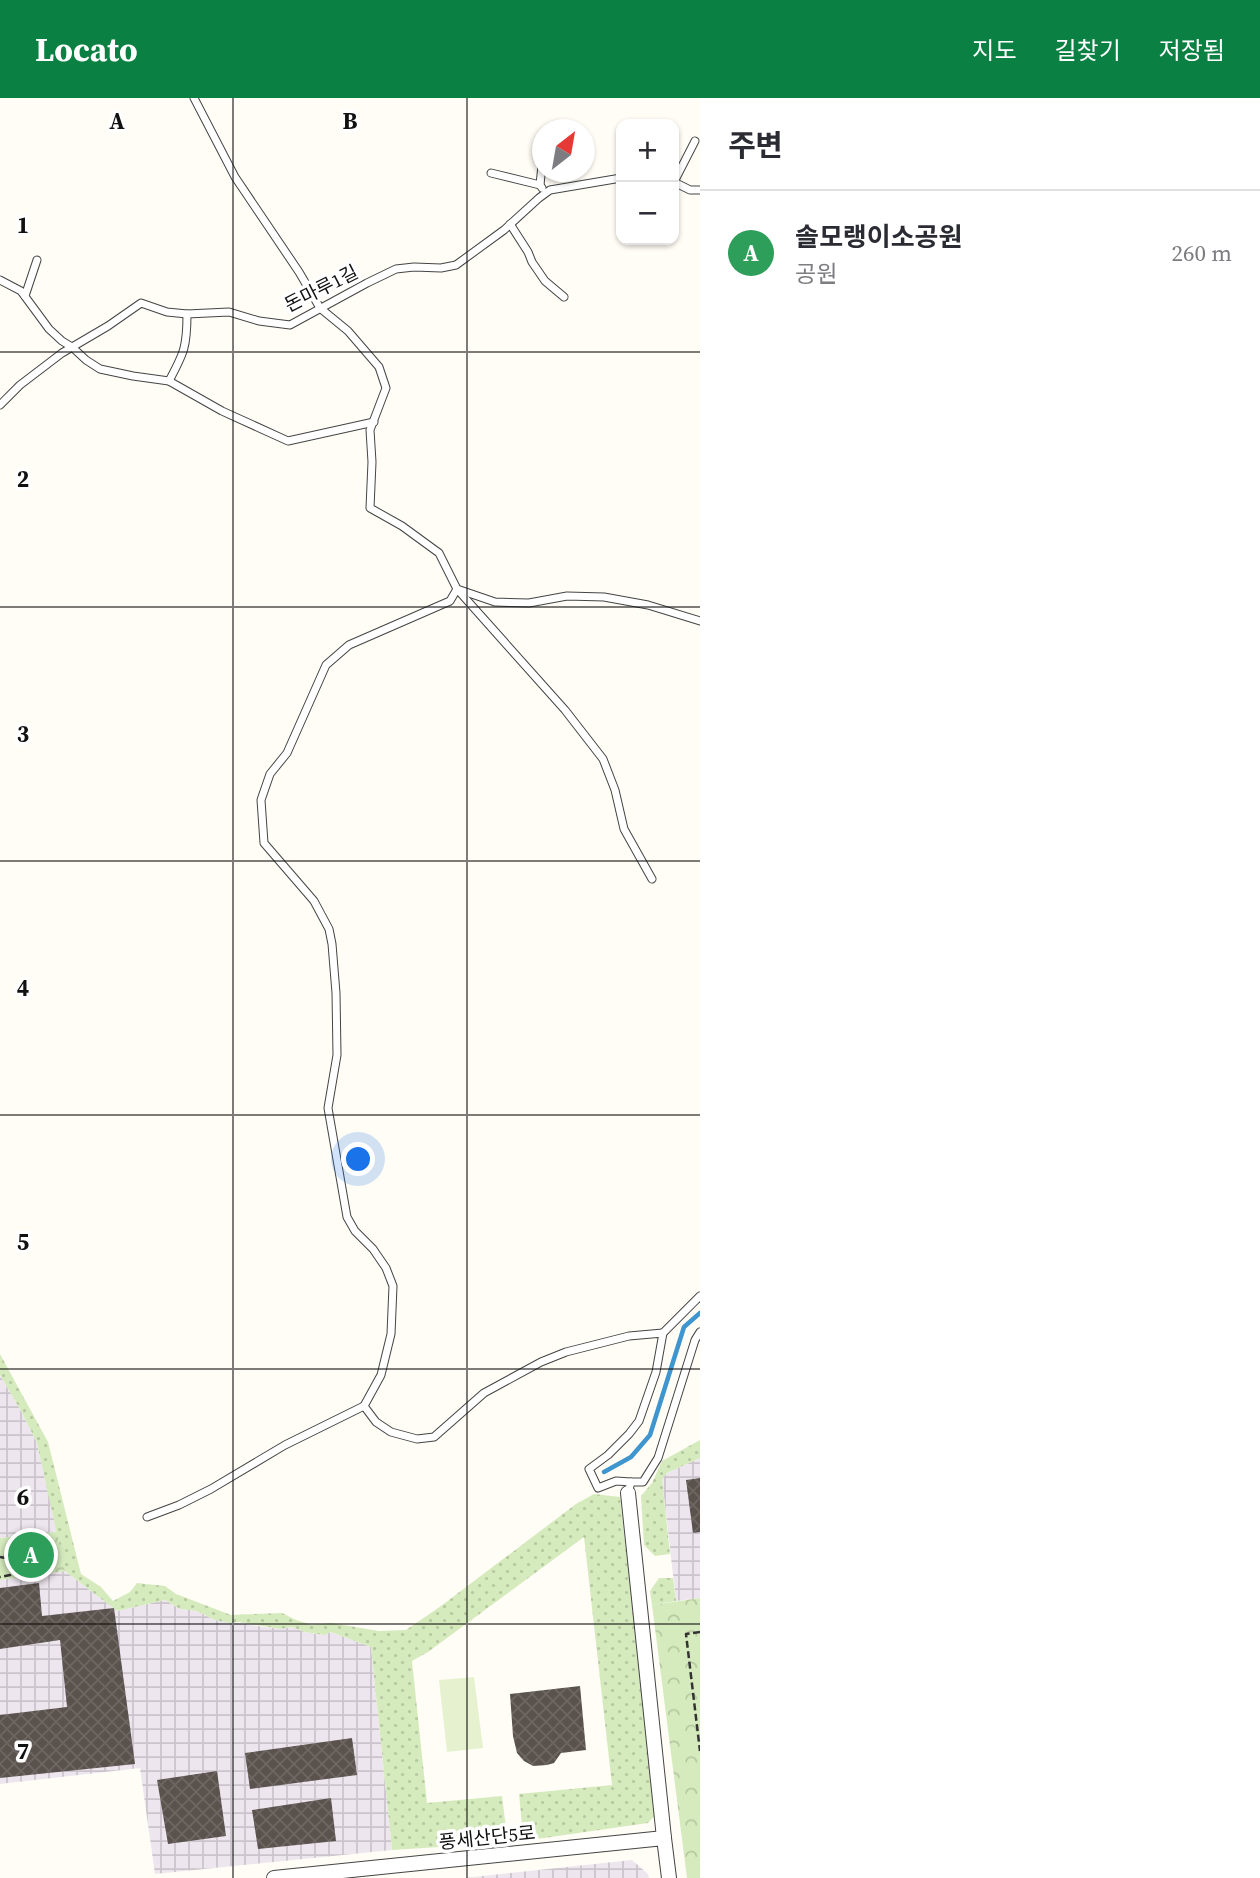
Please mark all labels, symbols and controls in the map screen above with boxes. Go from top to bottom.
text: Locato [35,27,138,72]
text: 지도 [972,34,1017,67]
text: 길찾기 [1055,34,1121,67]
text: 저장됨 [1159,34,1225,67]
text: A [109,105,125,137]
text: B [343,105,358,137]
north arrow [532,119,595,182]
map controls [616,119,679,245]
button: + [616,119,679,182]
text: 주변 [728,125,783,166]
button: − [616,182,679,245]
text: 1 [17,209,29,241]
text: 솔모랭이소공원 [795,219,962,255]
text: A [743,237,759,269]
text: 260 m [1171,237,1232,269]
street label: 돈마루1길 [280,258,362,318]
text: 공원 [795,258,837,290]
text: 2 [17,463,29,495]
text: 3 [17,718,29,750]
text: 4 [17,972,29,1004]
your location [341,1142,375,1176]
text: 5 [17,1226,29,1258]
text: 6 [17,1481,29,1513]
pin: A [8,1529,54,1581]
text: 7 [17,1735,29,1767]
street label: 풍세산단5로 [437,1819,537,1855]

